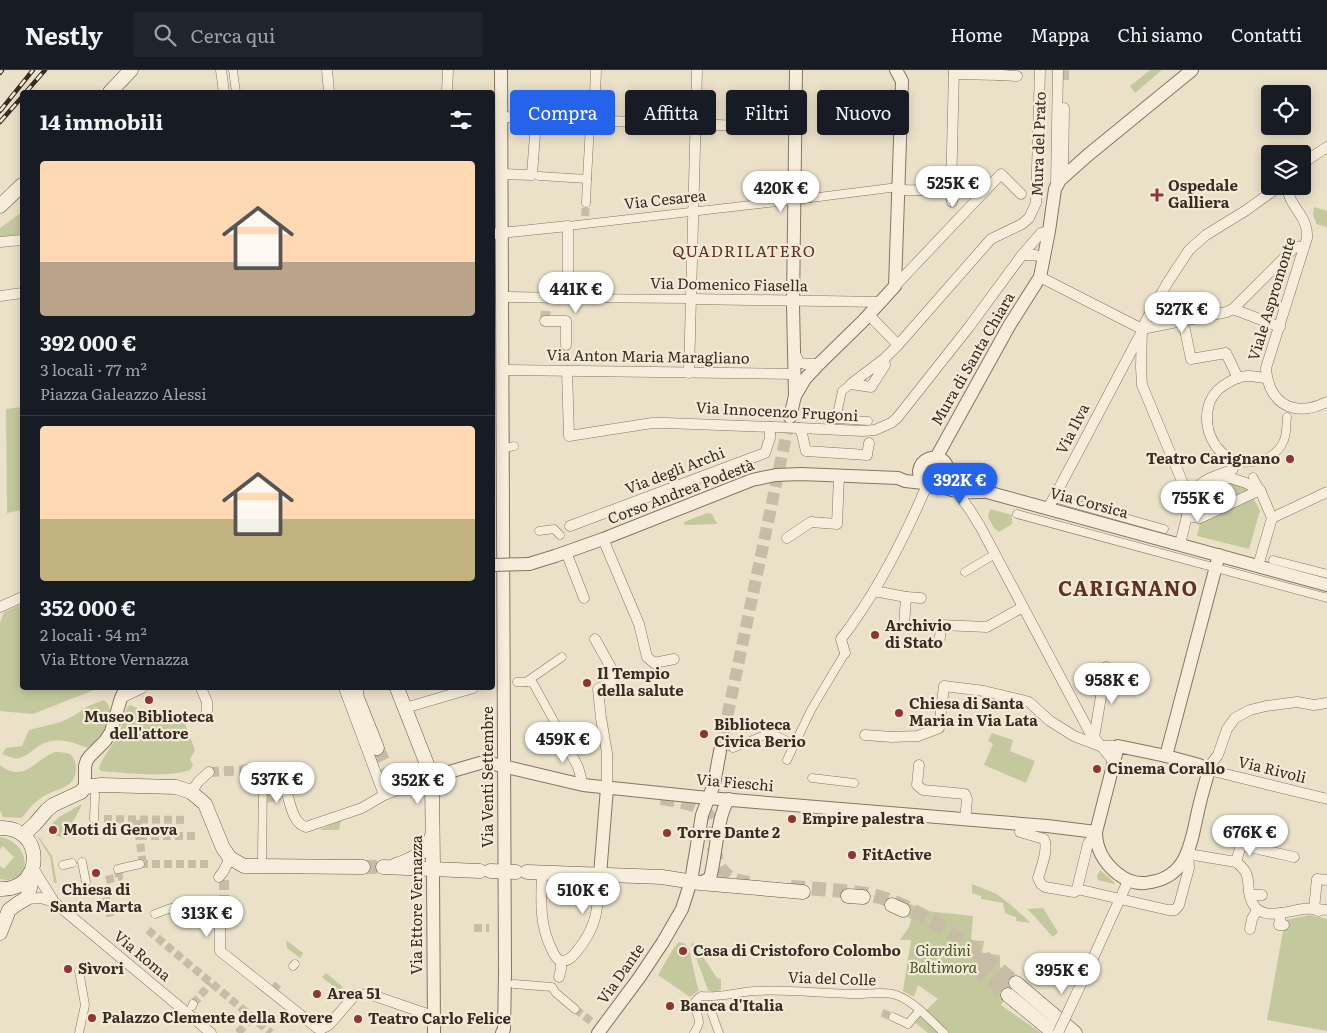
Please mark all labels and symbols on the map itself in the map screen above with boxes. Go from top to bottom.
street label: Mura del Prato [1024,91,1051,197]
pin: 525K € [912,166,994,208]
pin: 420K € [740,170,822,213]
place label: Ospedale Galliera [1168,173,1238,213]
street label: Via Cesarea [623,183,708,214]
marker: Ospedale Galliera [1150,188,1164,202]
street label: Viale Aspromonte [1241,234,1300,363]
district label: QUADRILATERO [672,238,816,262]
street label: Via Domenico Fiasella [650,271,809,296]
pin: 441K € [535,272,617,314]
street label: Mura di Santa Chiara [924,286,1020,429]
pin: 527K € [1141,292,1223,334]
street label: Via Anton Maria Maragliano [546,342,750,369]
street label: Via Innocenzo Frugoni [695,395,859,426]
street label: Via Ilva [1049,398,1095,458]
street label: Via degli Archi [621,440,728,499]
place label: Teatro Carignano [1146,446,1280,469]
street label: Corso Andrea Podestà [604,452,758,529]
marker: Teatro Carignano [1284,453,1296,465]
pin: 392K € [919,462,1001,505]
street label: Via Corsica [1048,480,1132,523]
pin: 755K € [1157,480,1239,523]
district label: CARIGNANO [1058,572,1198,602]
place label: Archivio di Stato [885,613,952,653]
marker: Archivio di Stato [869,629,881,641]
place label: Il Tempio della salute [597,661,684,701]
pin: 958K € [1071,662,1153,705]
marker: Il Tempio della salute [581,677,593,689]
place label: Chiesa di Santa Maria in Via Lata [909,691,1038,731]
marker: Museo Biblioteca dell'attore [143,694,155,706]
place label: Museo Biblioteca dell'attore [84,704,214,744]
street label: Via Venti Settembre [475,706,498,848]
marker: Chiesa di Santa Maria in Via Lata [893,707,905,719]
place label: Biblioteca Civica Berio [714,712,806,752]
pin: 459K € [522,722,604,764]
marker: Biblioteca Civica Berio [698,728,710,740]
street label: Via Rivoli [1236,749,1309,788]
place label: Cinema Corallo [1107,756,1225,779]
pin: 537K € [236,762,318,804]
pin: 352K € [377,762,459,805]
marker: Cinema Corallo [1091,763,1103,775]
street label: Via Fieschi [695,767,775,796]
place label: Empire palestra [802,806,925,829]
marker: Empire palestra [786,813,798,825]
pin: 676K € [1209,814,1291,857]
place label: Moti di Genova [63,817,178,840]
place label: Torre Dante 2 [677,820,780,843]
marker: Moti di Genova [47,824,59,836]
marker: Torre Dante 2 [661,827,673,839]
street label: Via Ettore Vernazza [404,834,427,975]
place label: FitActive [862,842,932,865]
marker: FitActive [846,849,858,861]
marker: Chiesa di Santa Marta [90,867,102,879]
pin: 510K € [542,872,624,915]
place label: Chiesa di Santa Marta [50,877,142,917]
pin: 313K € [166,896,248,938]
street label: Via Roma [109,924,177,986]
street label: Via Dante [590,938,649,1008]
place label: Casa di Cristoforo Colombo [693,938,901,961]
park label: Giardini Baltimora [909,938,978,978]
marker: Casa di Cristoforo Colombo [677,945,689,957]
pin: 395K € [1021,952,1103,995]
place label: Sìvori [78,956,125,979]
marker: Sìvori [62,963,74,975]
street label: Via del Colle [788,964,877,991]
place label: Area 51 [327,981,381,1004]
marker: Area 51 [311,988,323,1000]
place label: Banca d'Italia [680,993,784,1016]
marker: Banca d'Italia [664,1000,676,1012]
place label: Palazzo Clemente della Rovere [102,1005,333,1028]
place label: Teatro Carlo Felice [368,1006,512,1029]
marker: Palazzo Clemente della Rovere [86,1012,98,1024]
marker: Teatro Carlo Felice [352,1013,364,1025]

